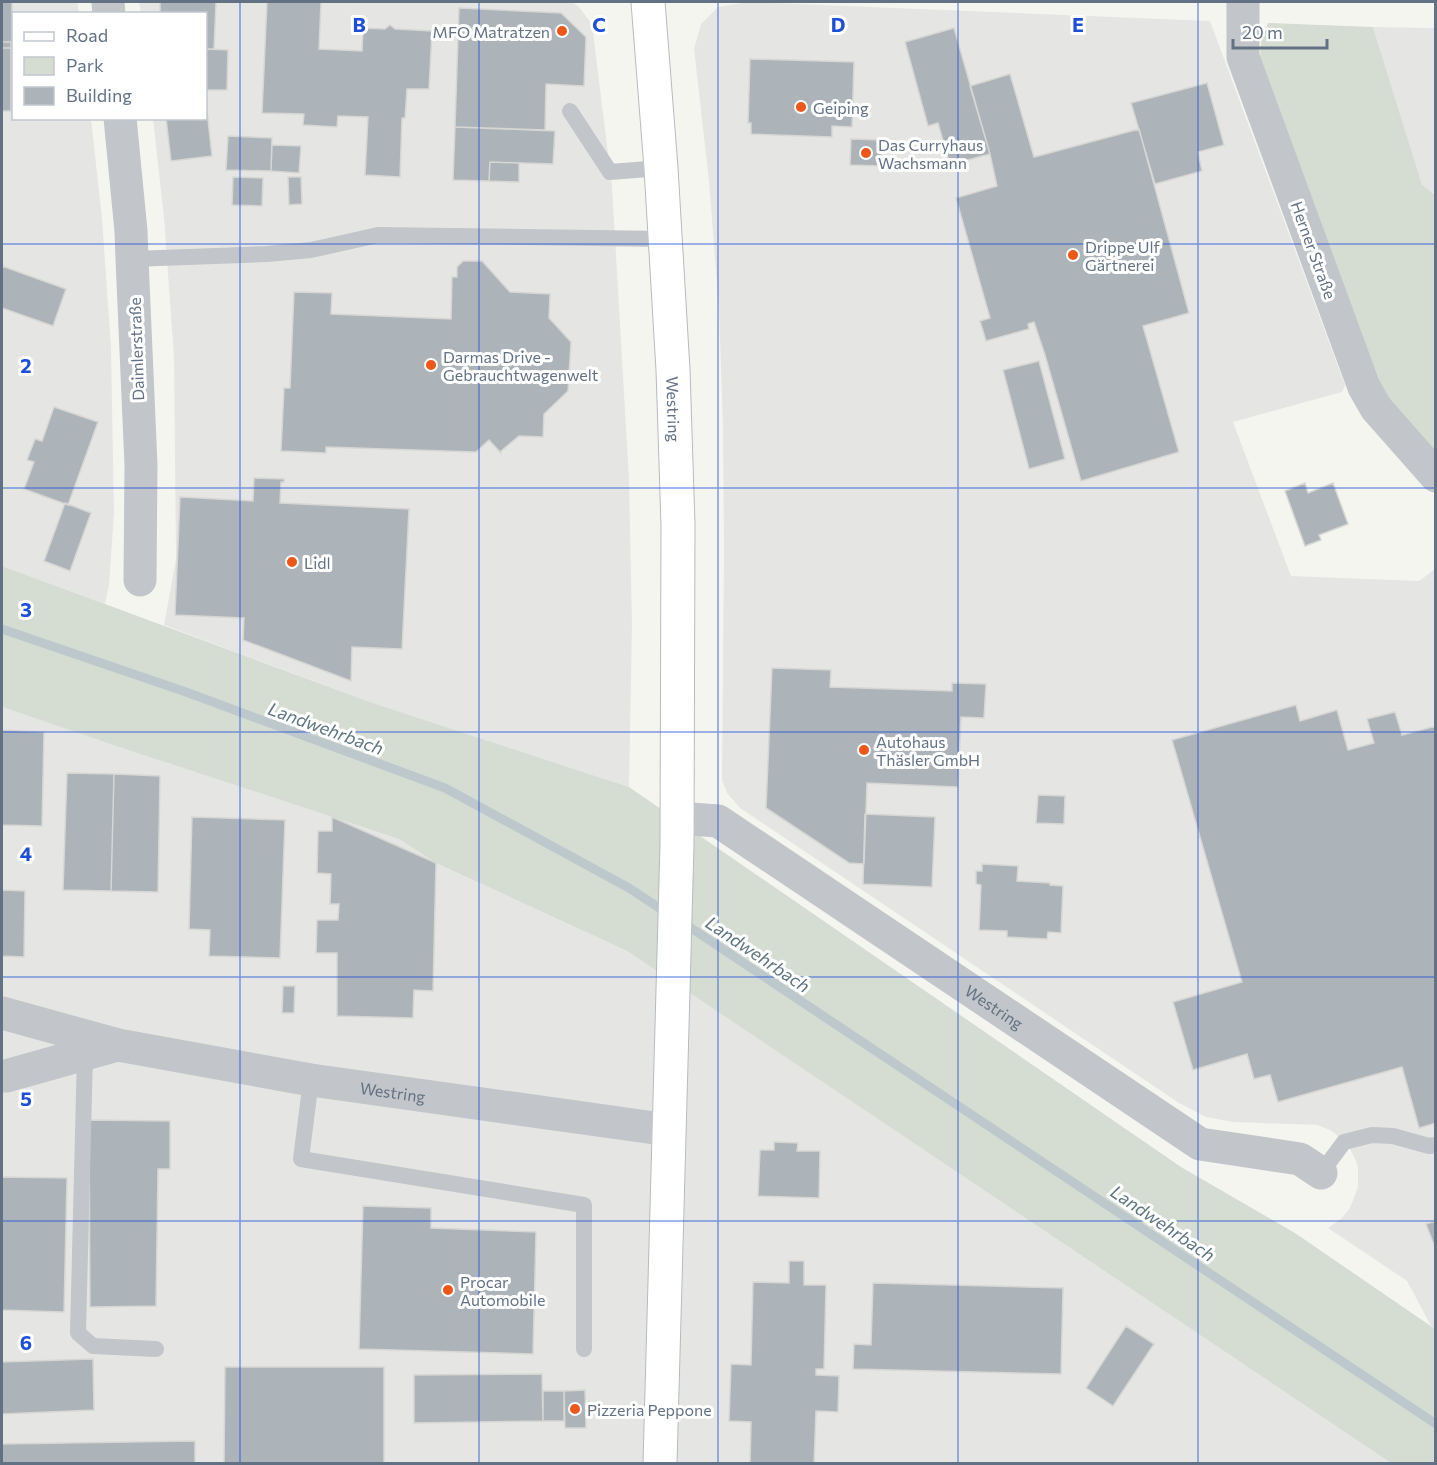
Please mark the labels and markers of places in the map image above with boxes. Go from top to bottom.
place label: MFO Matratzen [433,22,550,41]
marker: MFO Matratzen [555,24,569,38]
place label: Geiping [813,98,869,117]
marker: Geiping [794,100,808,114]
place label: Das Curryhaus Wachsmann [878,135,983,172]
marker: Das Curryhaus Wachsmann [859,146,873,160]
place label: Drippe Ulf Gärtnerei [1085,237,1160,274]
marker: Drippe Ulf Gärtnerei [1066,248,1080,262]
place label: Darmas Drive - Gebrauchtwagenwelt [443,347,599,384]
marker: Darmas Drive - Gebrauchtwagenwelt [424,358,438,372]
place label: Lidl [304,553,331,572]
marker: Lidl [285,555,299,569]
place label: Autohaus Thäsler GmbH [876,732,980,769]
marker: Autohaus Thäsler GmbH [857,743,871,757]
place label: Procar Automobile [460,1272,545,1309]
marker: Procar Automobile [441,1283,455,1297]
place label: Pizzeria Peppone [587,1400,712,1419]
marker: Pizzeria Peppone [568,1402,582,1416]

